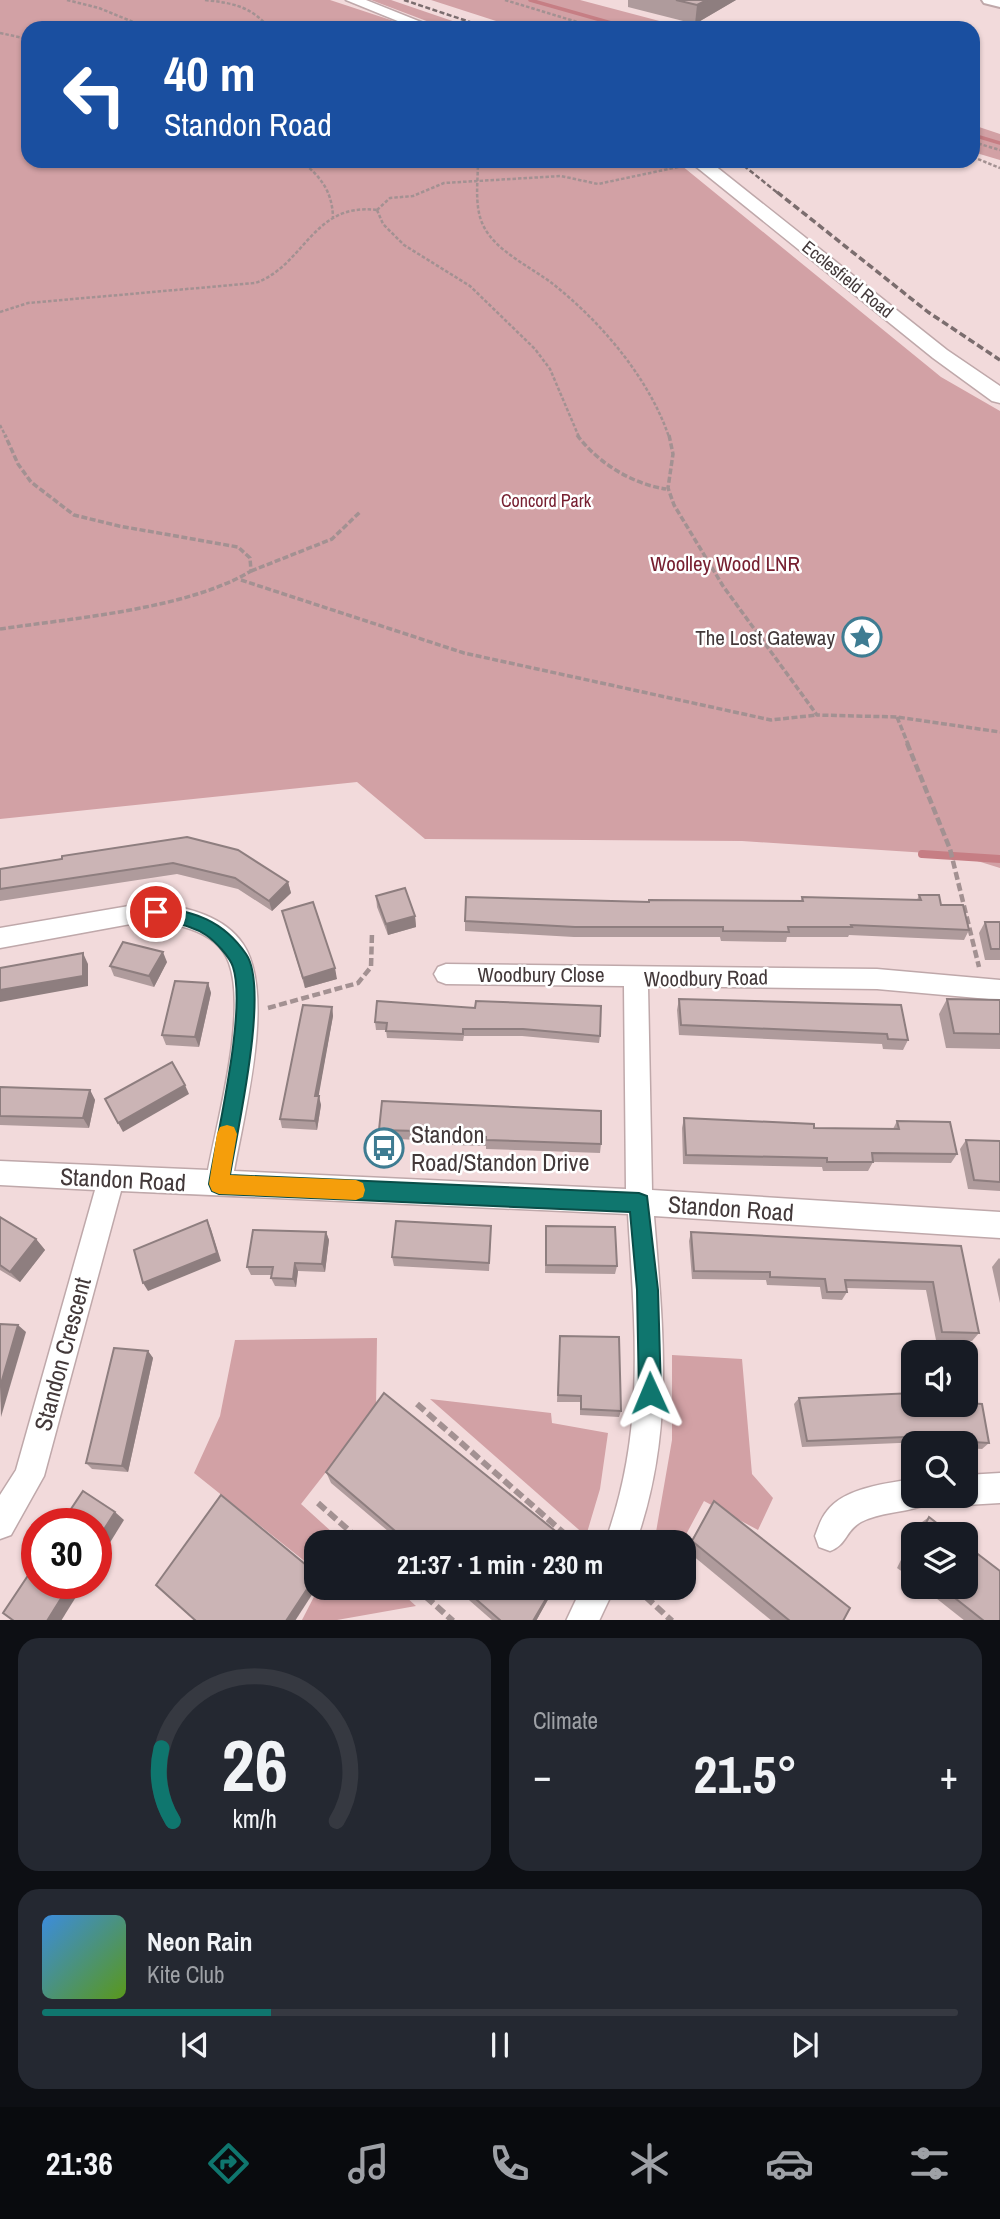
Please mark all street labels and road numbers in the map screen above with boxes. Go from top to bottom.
street label: Ecclesfield Road [797,234,899,324]
street label: Woodbury Close [478,960,605,989]
street label: Woodbury Road [644,962,768,994]
street label: Standon Road [59,1160,187,1198]
street label: Standon Road [667,1188,795,1228]
street label: Standon Crescent [26,1273,98,1434]

